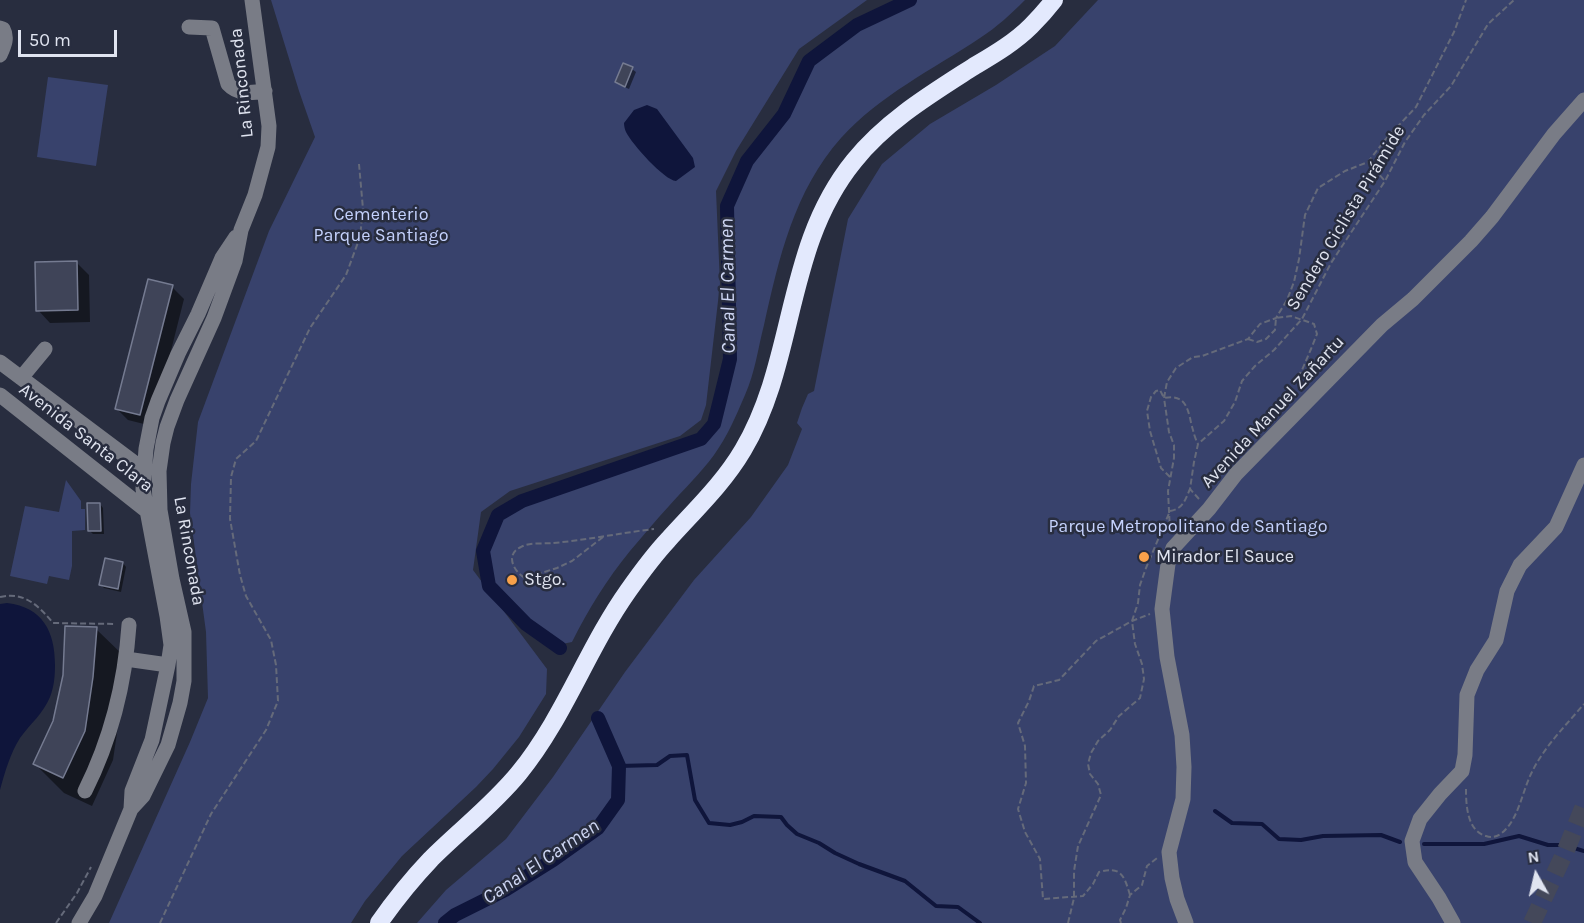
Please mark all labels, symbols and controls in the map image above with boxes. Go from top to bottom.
scale bar [21,18,120,56]
street label: La Rinconada [225,27,259,139]
text: 50 m [29,29,71,51]
street label: Sendero Ciclista Pirámide [1282,122,1410,314]
park label: Cementerio Parque Santiago [313,204,449,246]
water label: Canal El Carmen [715,218,741,354]
street label: Avenida Manuel Zañartu [1197,331,1349,493]
street label: Avenida Santa Clara [15,379,157,497]
street label: La Rinconada [169,495,209,607]
park label: Parque Metropolitano de Santiago [1048,516,1328,538]
place label: Mirador El Sauce [1156,546,1294,568]
marker: Mirador El Sauce [1137,550,1151,564]
place label: Stgo. [524,569,565,591]
marker: Stgo. [505,573,519,587]
water label: Canal El Carmen [478,814,604,910]
north arrow [1506,845,1566,905]
text: N [1526,846,1540,867]

